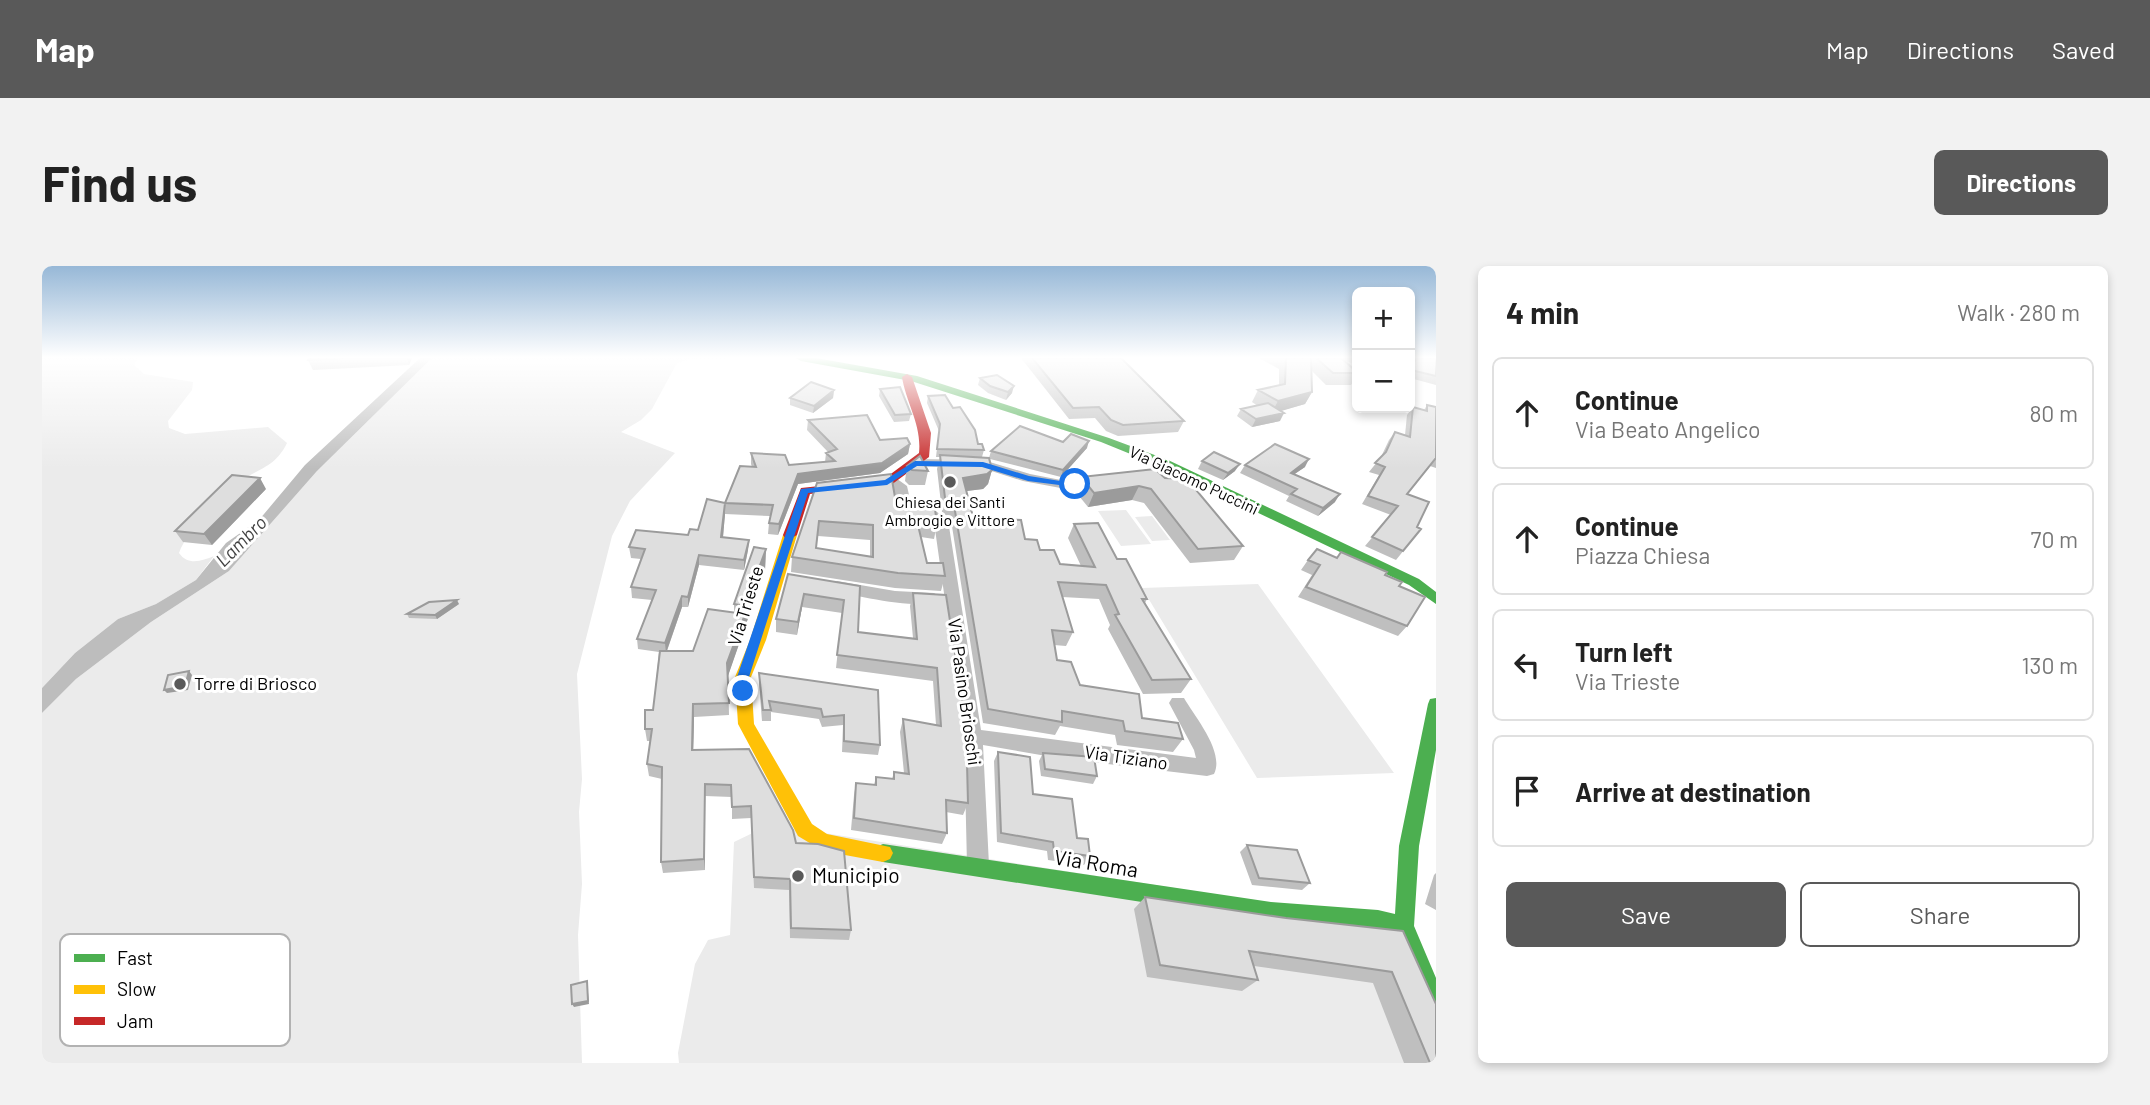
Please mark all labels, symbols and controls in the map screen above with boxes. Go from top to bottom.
text: Map [35,29,95,69]
text: Map [1826,35,1869,64]
text: Directions [1907,35,2014,64]
text: Saved [2052,35,2115,64]
button: Directions [1934,150,2108,215]
text: Find us [42,153,197,212]
map controls [1352,287,1415,413]
button: + [1352,287,1415,350]
text: 4 min [1506,294,1579,330]
text: Walk · 280 m [1957,298,2080,326]
button: − [1352,350,1415,413]
text: Continue [1575,384,1679,415]
icon: ahead [1508,394,1546,432]
text: 80 m [2029,399,2078,427]
text: Via Beato Angelico [1575,415,1761,443]
street label: Via Giacomo Puccini [1127,441,1262,518]
route start [1059,468,1090,499]
marker: Chiesa dei Santi Ambrogio e Vittore [942,474,958,490]
place label: Chiesa dei Santi Ambrogio e Vittore [885,492,1015,529]
water label: Lambro [210,510,271,571]
text: Continue [1575,510,1679,541]
icon: ahead [1508,520,1546,558]
text: 70 m [2031,525,2078,553]
text: Piazza Chiesa [1575,541,1710,569]
street label: Via Trieste [722,563,768,648]
street label: Via Pasino Brioschi [944,617,986,767]
text: Turn left [1575,636,1673,667]
icon: left [1508,646,1546,684]
text: 130 m [2021,651,2078,679]
text: Via Trieste [1575,667,1680,695]
place label: Torre di Briosco [194,672,317,694]
route end [727,675,758,706]
marker: Torre di Briosco [172,676,188,692]
street label: Via Tiziano [1083,740,1169,774]
icon: arrive [1508,772,1546,810]
text: Arrive at destination [1575,776,1811,807]
street label: Via Roma [1052,844,1140,882]
place label: Municipio [812,862,900,887]
marker: Municipio [790,868,806,884]
button: Save [1506,882,1786,947]
button: Share [1800,882,2080,947]
legend [60,934,290,1046]
text: Fast [117,946,153,969]
text: Slow [117,977,156,1000]
text: Jam [117,1009,153,1032]

